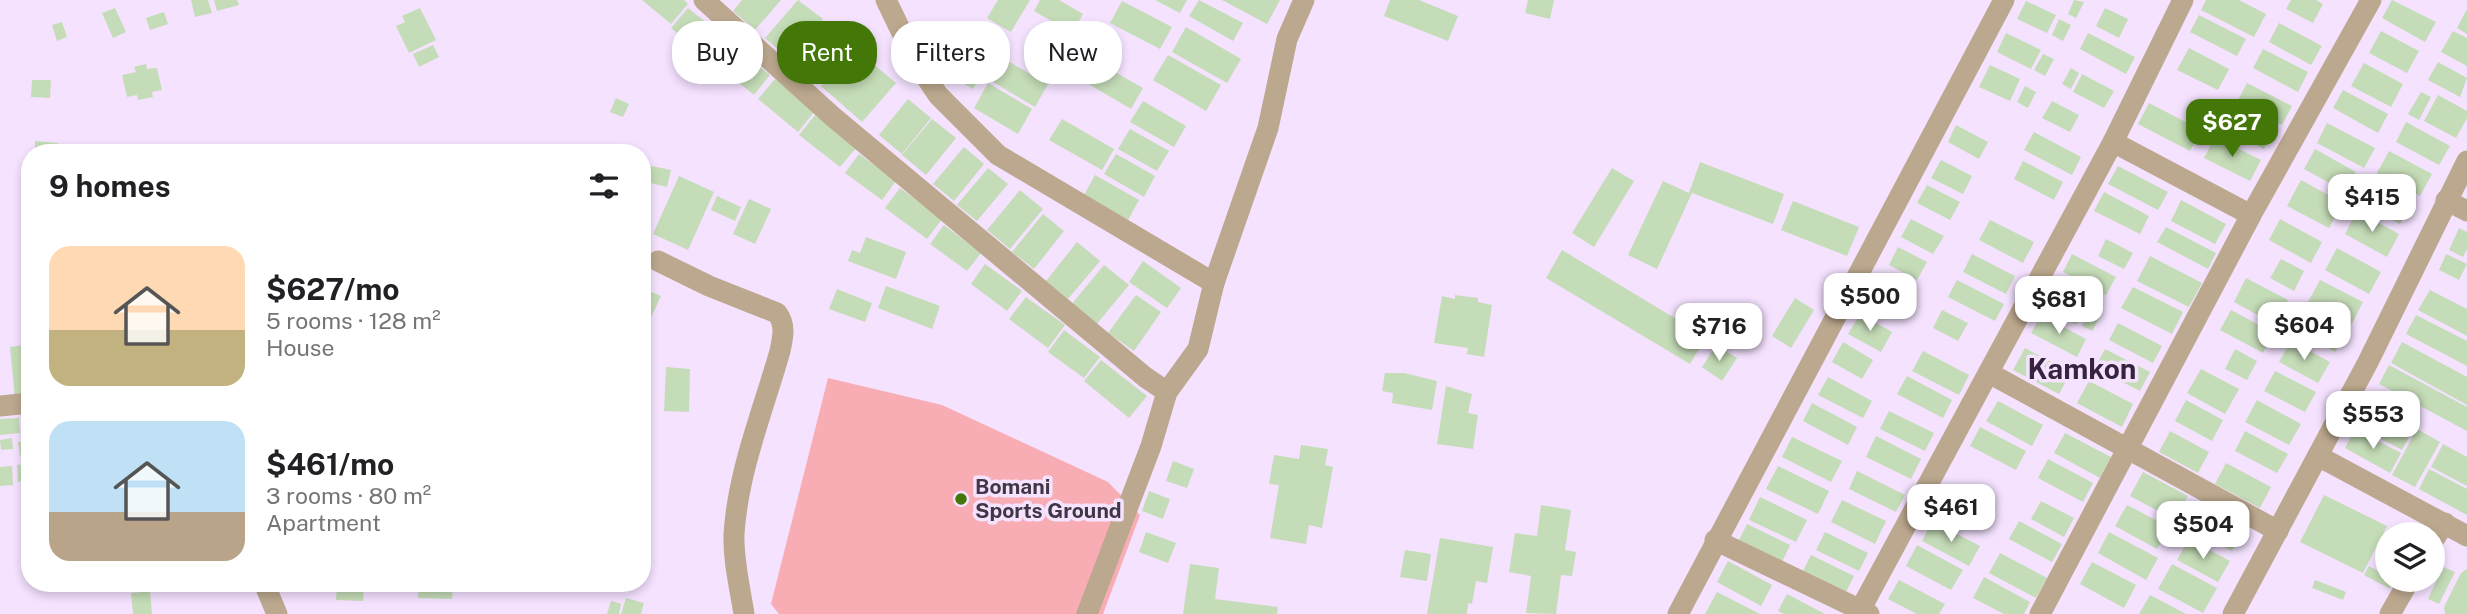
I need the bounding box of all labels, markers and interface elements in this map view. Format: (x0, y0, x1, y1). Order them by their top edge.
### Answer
chip: Buy (672, 21, 763, 84)
chip: Rent (777, 21, 877, 84)
chip: Filters (891, 21, 1010, 84)
chip: New (1024, 21, 1122, 84)
pin: $627 (2191, 100, 2273, 159)
text: $627 (2202, 108, 2262, 135)
icon: filters (585, 167, 623, 205)
text: 9 homes (49, 168, 171, 204)
pin: $415 (2331, 174, 2413, 234)
text: $415 (2344, 183, 2400, 210)
text: $627/mo (266, 271, 400, 307)
icon: home (105, 274, 189, 358)
pin: $500 (1829, 274, 1911, 333)
pin: $681 (2018, 276, 2100, 336)
text: $500 (1840, 282, 1900, 309)
text: $681 (2031, 285, 2087, 312)
pin: $604 (2263, 302, 2345, 362)
pin: $716 (1678, 304, 1760, 363)
text: 5 rooms · 128 m² (266, 307, 441, 334)
text: $604 (2274, 311, 2334, 338)
text: $716 (1691, 312, 1747, 339)
text: House (266, 334, 334, 361)
district label: Kamkon (2028, 352, 2136, 385)
pin: $553 (2332, 392, 2414, 451)
text: $553 (2342, 400, 2404, 427)
text: $461/mo (266, 446, 394, 482)
icon: home (105, 449, 189, 533)
place label: Bomani Sports Ground (975, 474, 1122, 523)
text: 3 rooms · 80 m² (266, 482, 431, 509)
pin: $461 (1910, 484, 1992, 544)
marker: Bomani Sports Ground (953, 491, 969, 507)
text: $461 (1923, 493, 1979, 520)
pin: $504 (2162, 502, 2244, 561)
text: Apartment (266, 509, 381, 536)
text: $504 (2172, 510, 2234, 537)
map controls (2375, 522, 2445, 592)
button: layers (2375, 522, 2445, 592)

